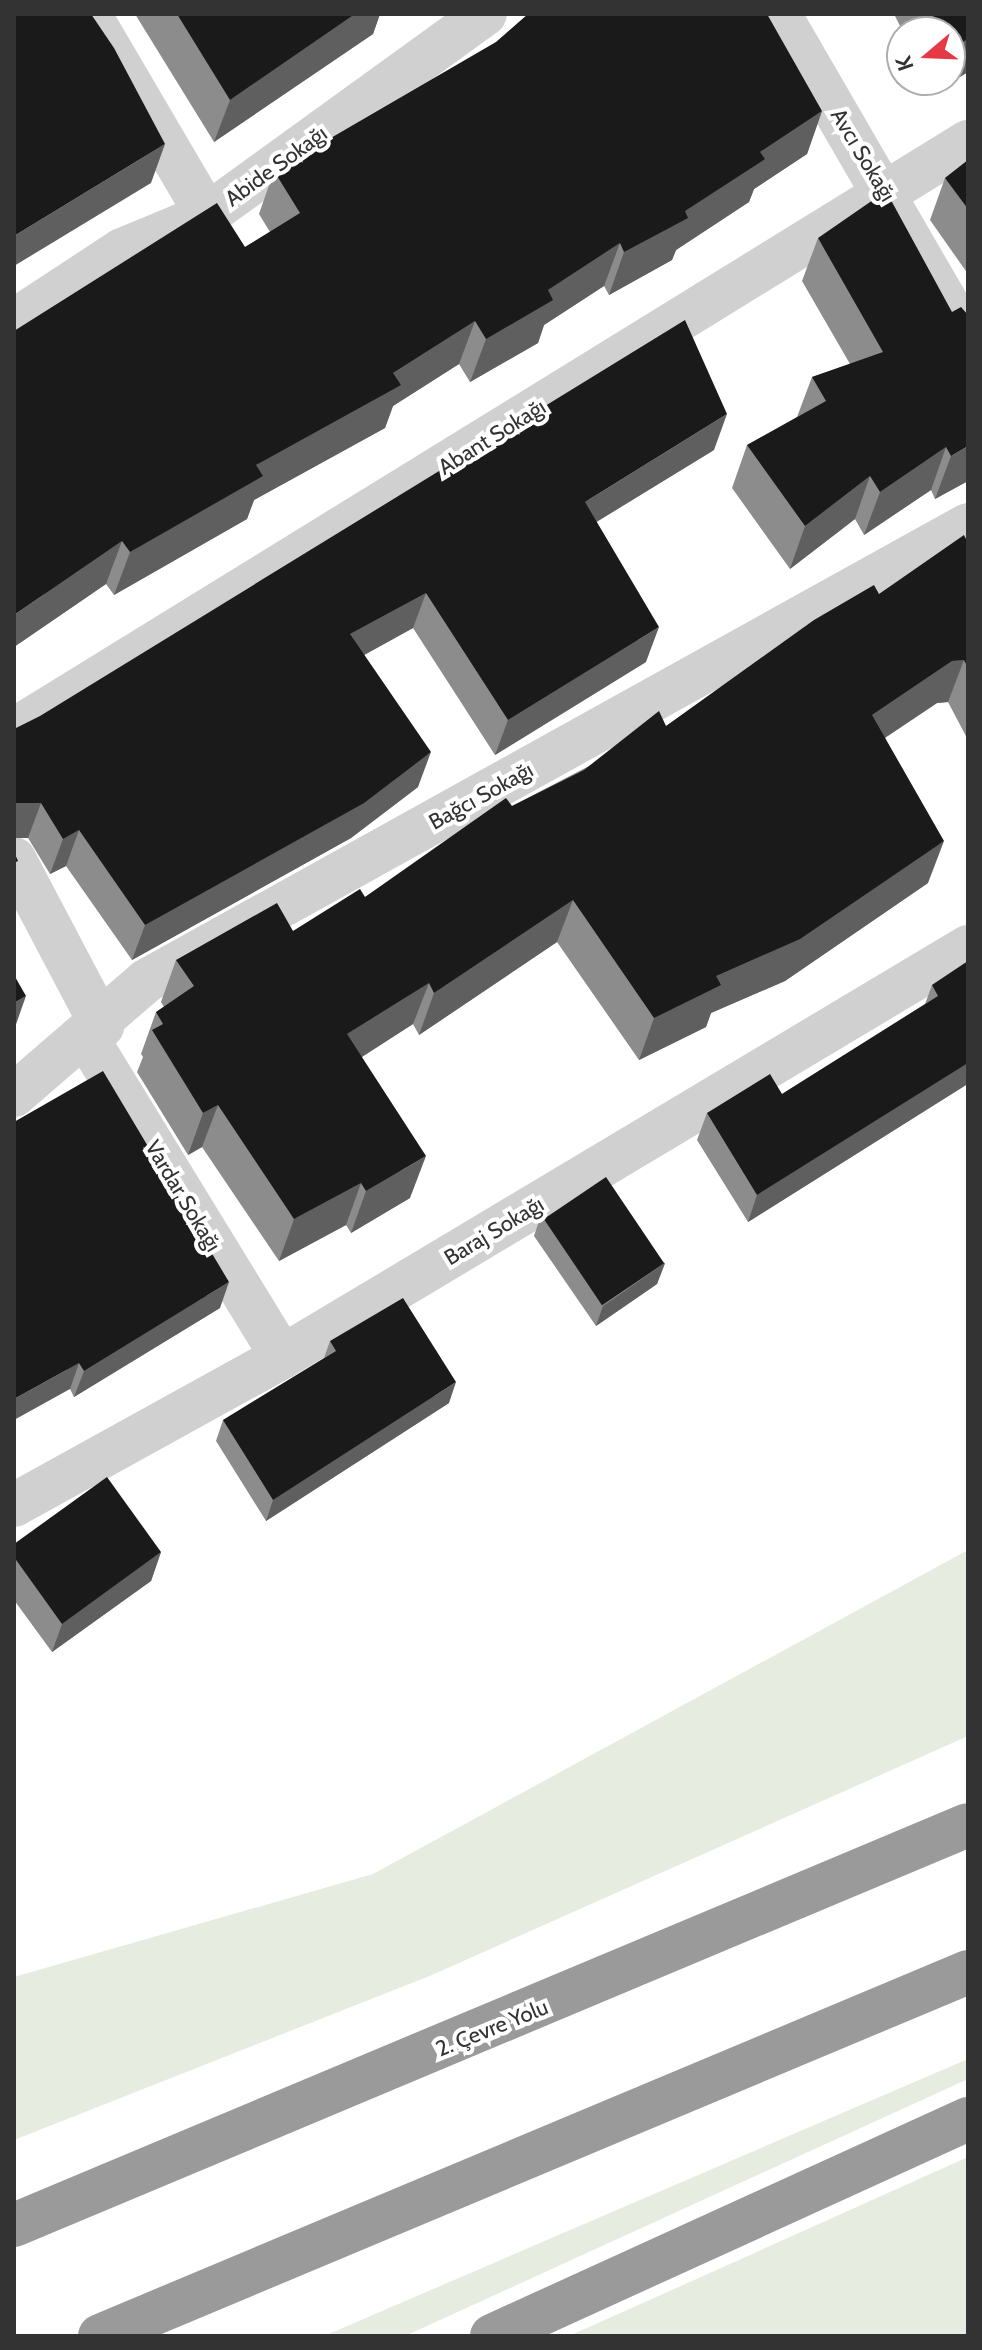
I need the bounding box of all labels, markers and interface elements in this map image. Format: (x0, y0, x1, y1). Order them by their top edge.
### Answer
north arrow (886, 16, 966, 96)
text: K (890, 52, 920, 74)
street label: Avcı Sokağı (825, 104, 901, 206)
street label: Abide Sokağı (220, 120, 332, 212)
street label: Abant Sokağı (433, 394, 551, 480)
street label: Bağcı Sokağı (424, 757, 538, 835)
street label: Vardar Sokağı (139, 1135, 227, 1257)
street label: Baraj Sokağı (439, 1191, 549, 1271)
street label: 2. Çevre Yolu (432, 1994, 552, 2062)

